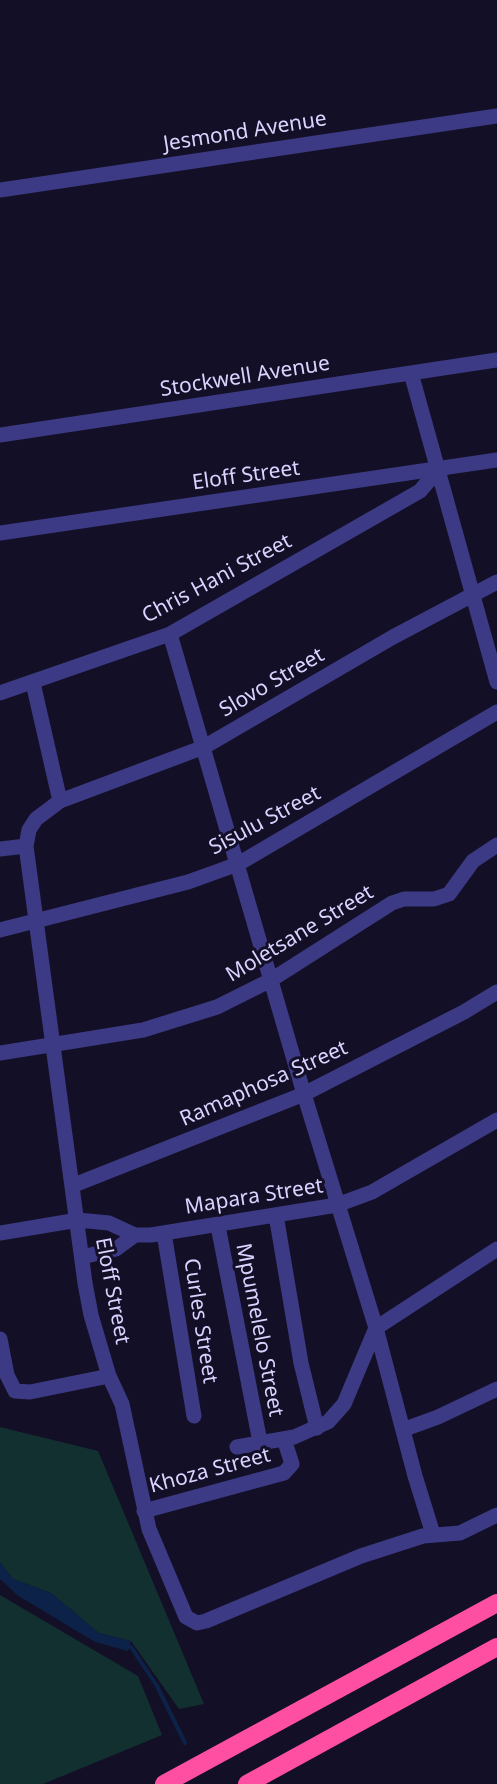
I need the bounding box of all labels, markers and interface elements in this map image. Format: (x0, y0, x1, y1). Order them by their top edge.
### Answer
street label: Jesmond Avenue (162, 107, 328, 157)
street label: Stockwell Avenue (158, 351, 332, 403)
street label: Eloff Street (191, 456, 301, 496)
street label: Chris Hani Street (138, 529, 296, 629)
street label: Slovo Street (215, 643, 329, 723)
street label: Sisulu Street (205, 781, 325, 861)
street label: Moletsane Street (222, 880, 378, 988)
street label: Ramaphosa Street (176, 1036, 352, 1132)
street label: Mapara Street (183, 1174, 325, 1220)
street label: Eloff Street (89, 1235, 135, 1347)
street label: Mpumelelo Street (230, 1241, 288, 1419)
street label: Curles Street (178, 1257, 222, 1385)
street label: Khoza Street (147, 1443, 273, 1499)

